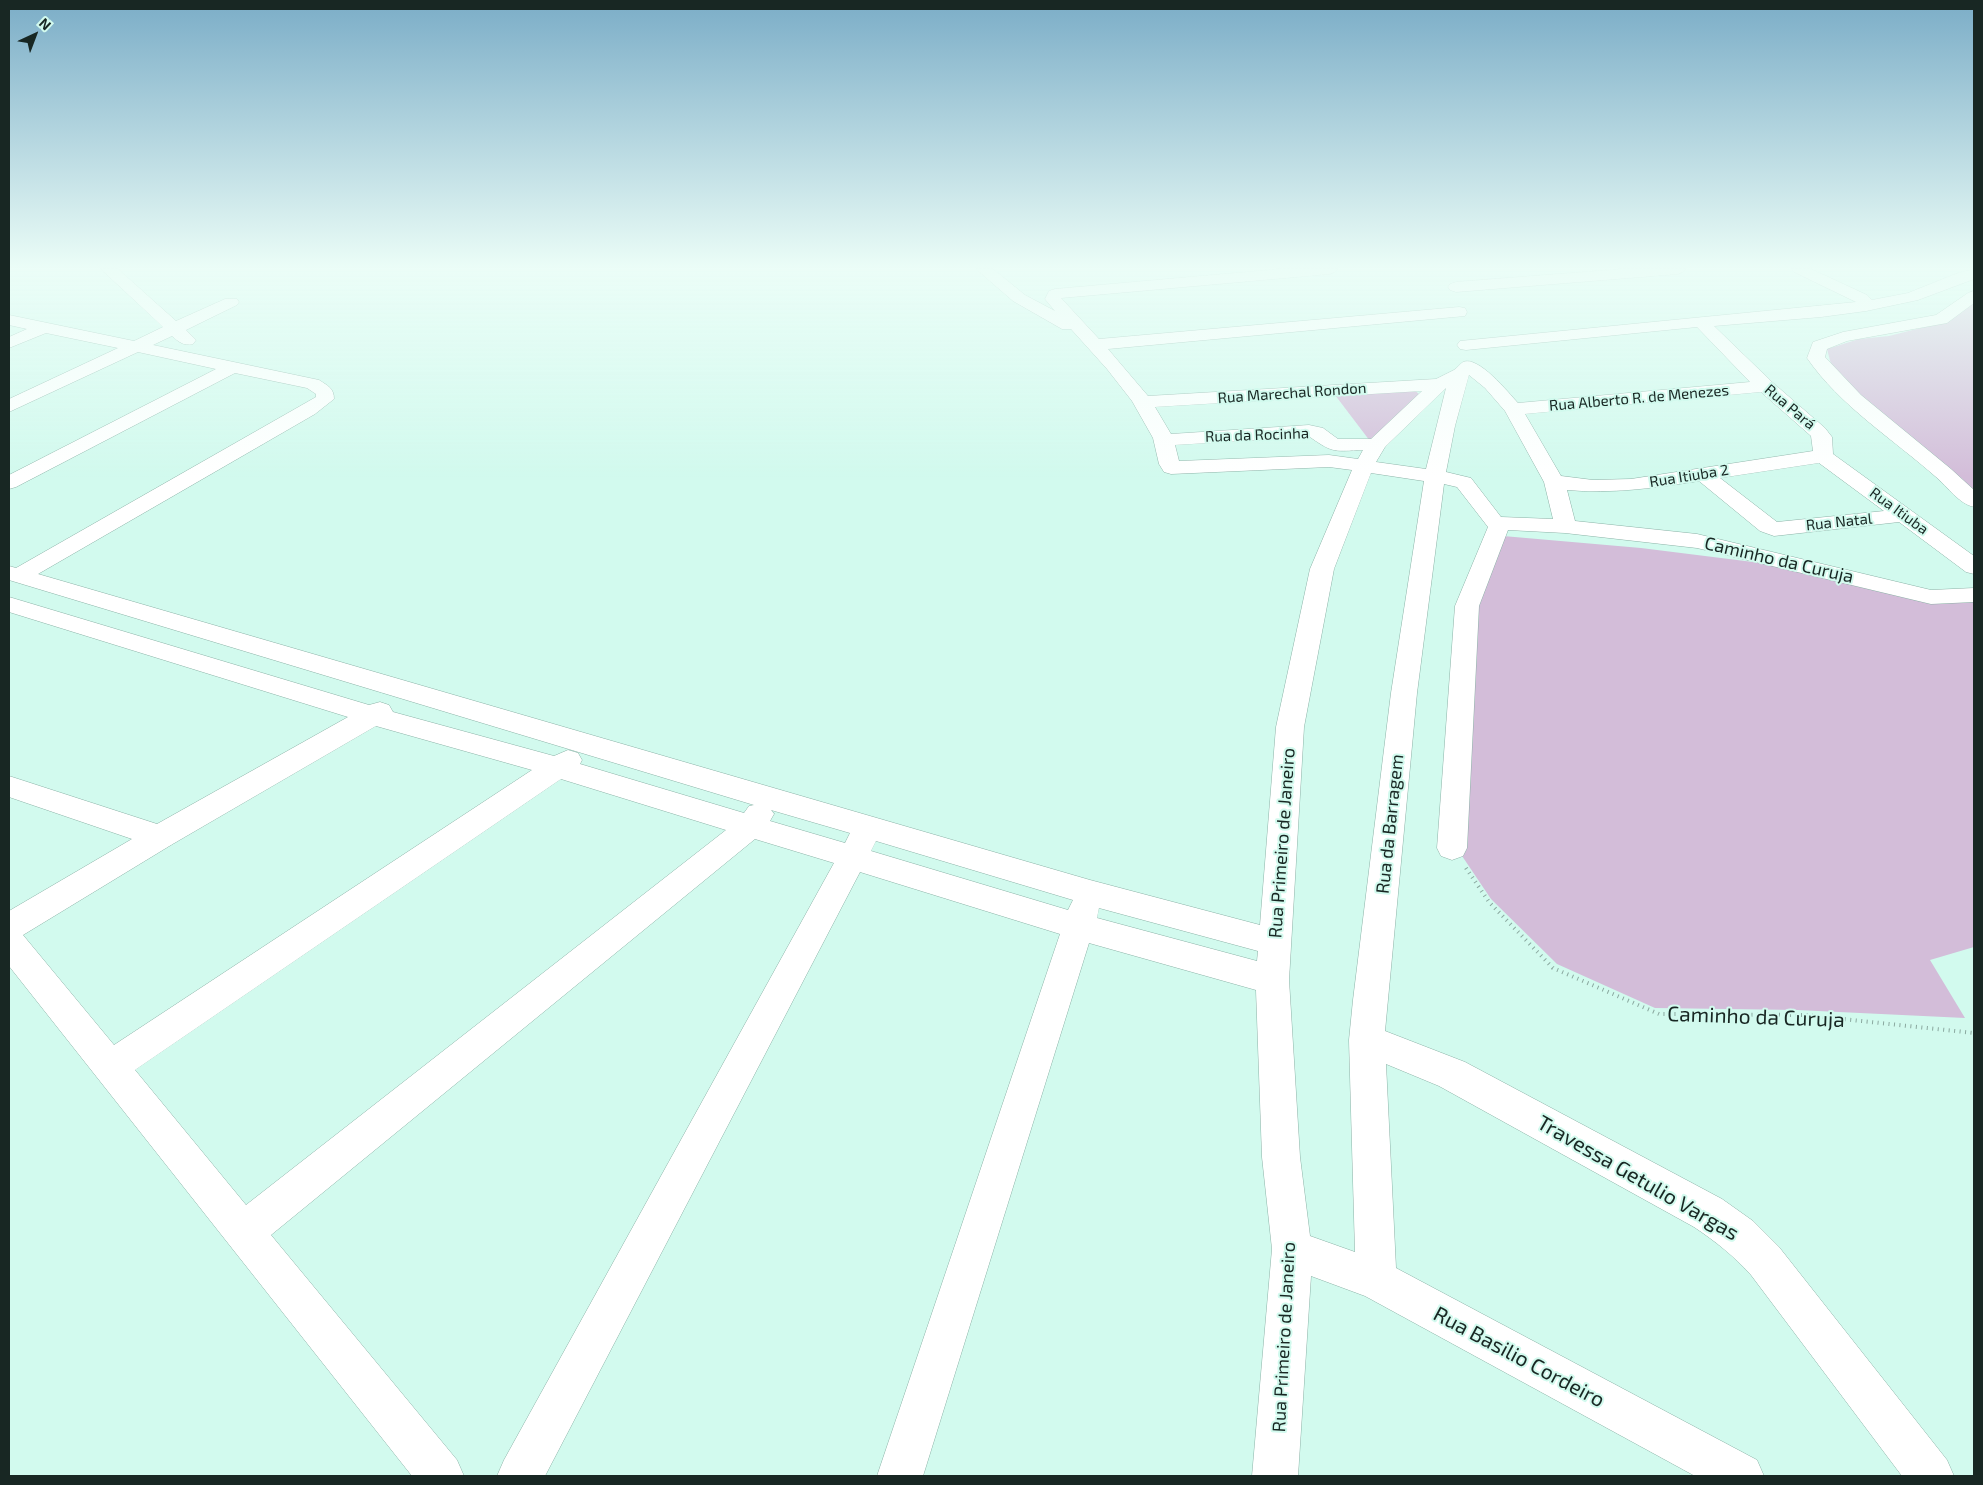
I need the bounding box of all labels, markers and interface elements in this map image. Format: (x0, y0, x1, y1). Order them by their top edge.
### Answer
north arrow (10, 10, 60, 60)
text: N (36, 14, 55, 33)
street label: Rua Marechal Rondon (1217, 379, 1367, 407)
street label: Rua Alberto R. de Menezes (1548, 381, 1730, 415)
street label: Rua Pará (1761, 381, 1819, 433)
street label: Rua da Rocinha (1205, 424, 1309, 446)
street label: Rua Itiuba 2 (1648, 461, 1730, 491)
street label: Rua Itiuba (1866, 484, 1932, 538)
street label: Rua Natal (1805, 510, 1873, 534)
street label: Caminho da Curuja (1702, 532, 1856, 588)
street label: Rua Primeiro de Janeiro (1265, 747, 1299, 939)
street label: Rua da Barragem (1372, 753, 1408, 895)
street label: Caminho da Curuja (1667, 1001, 1845, 1033)
street label: Travessa Getulio Vargas (1533, 1110, 1743, 1246)
street label: Rua Primeiro de Janeiro (1268, 1241, 1300, 1433)
street label: Rua Basilio Cordeiro (1429, 1301, 1609, 1413)

